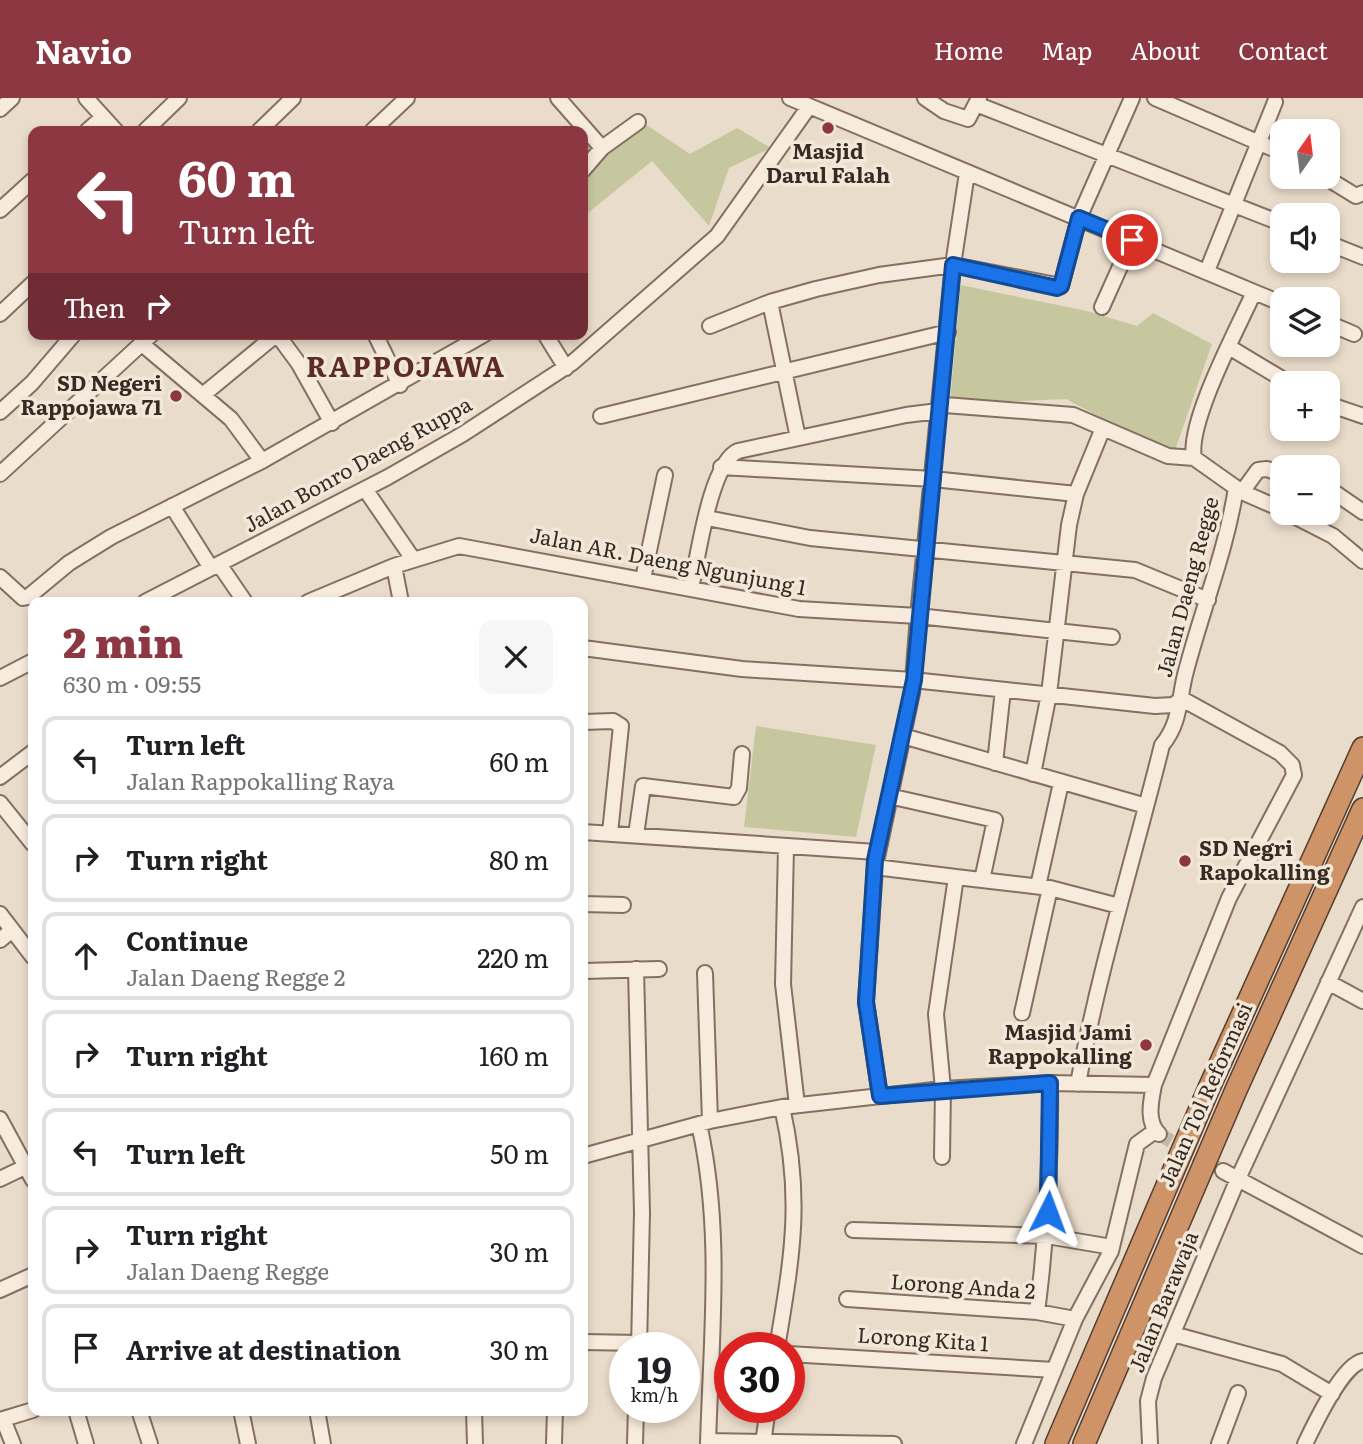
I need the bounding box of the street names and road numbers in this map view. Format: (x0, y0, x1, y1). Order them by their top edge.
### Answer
street label: Jalan Bonro Daeng Ruppa (237, 387, 477, 539)
street label: Jalan Daeng Regge (1147, 493, 1225, 680)
street label: Jalan AR. Daeng Ngunjung 1 (527, 518, 810, 602)
street label: Jalan Tol Reformasi (1149, 997, 1258, 1191)
street label: Jalan Barawaja (1119, 1225, 1204, 1377)
street label: Lorong Anda 2 (890, 1264, 1037, 1305)
street label: Lorong Kita 1 (856, 1317, 990, 1358)

